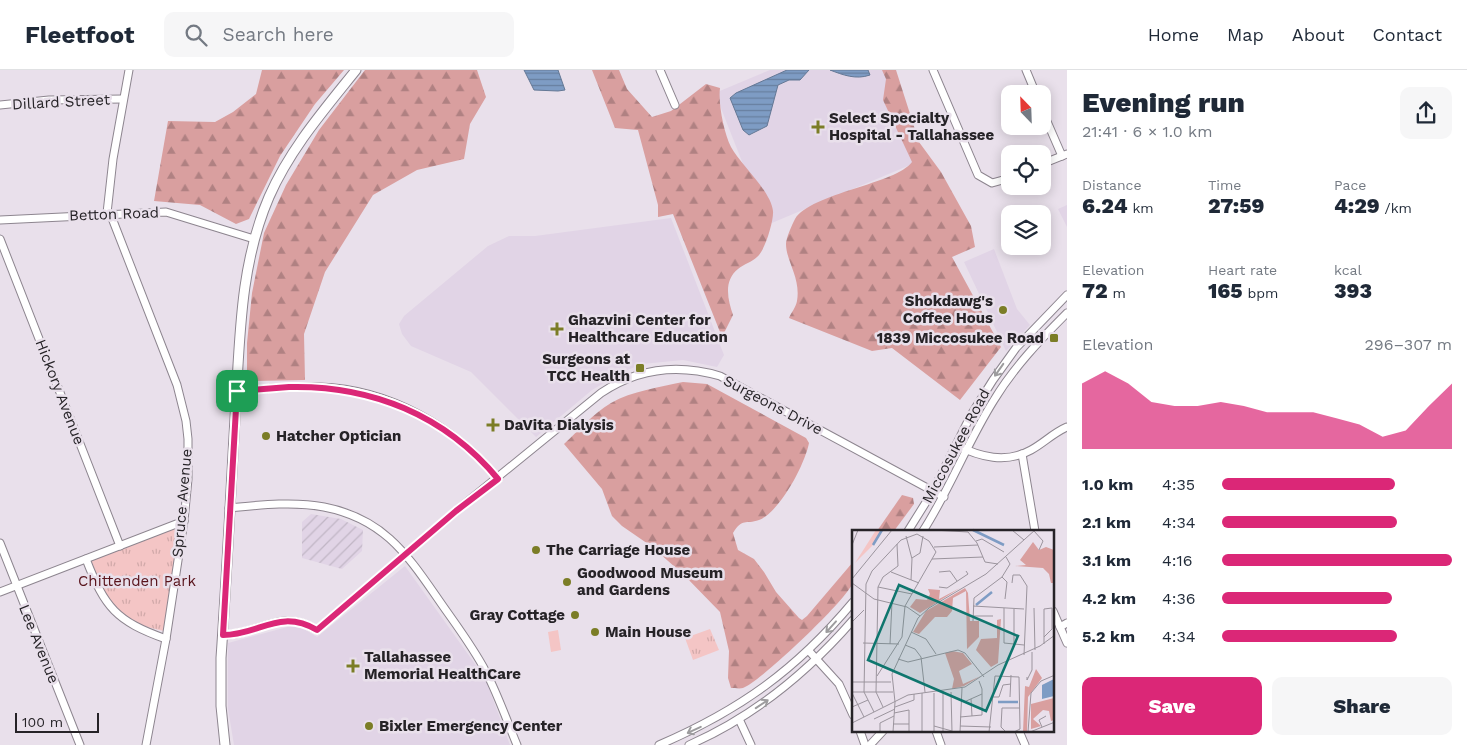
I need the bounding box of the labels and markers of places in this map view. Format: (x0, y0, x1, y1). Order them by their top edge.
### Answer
place label: Select Specialty Hospital - Tallahassee (829, 109, 995, 144)
marker: Select Specialty Hospital - Tallahassee (811, 120, 825, 134)
place label: Shokdawg's Coffee Hous (903, 292, 993, 327)
marker: Shokdawg's Coffee Hous (997, 304, 1009, 316)
place label: Ghazvini Center for Healthcare Education (568, 311, 728, 346)
marker: Ghazvini Center for Healthcare Education (550, 322, 564, 336)
place label: 1839 Miccosukee Road (877, 329, 1044, 347)
marker: 1839 Miccosukee Road (1048, 332, 1060, 344)
place label: Surgeons at TCC Health (542, 350, 630, 385)
marker: Surgeons at TCC Health (634, 362, 646, 374)
pin (216, 370, 258, 412)
place label: DaVita Dialysis (504, 416, 614, 434)
marker: DaVita Dialysis (486, 418, 500, 432)
place label: Hatcher Optician (276, 427, 401, 445)
marker: Hatcher Optician (260, 430, 272, 442)
place label: The Carriage House (546, 541, 691, 559)
marker: The Carriage House (530, 544, 542, 556)
place label: Goodwood Museum and Gardens (577, 564, 723, 599)
marker: Goodwood Museum and Gardens (561, 576, 573, 588)
place label: Gray Cottage (470, 606, 565, 624)
marker: Gray Cottage (569, 609, 581, 621)
place label: Main House (605, 623, 692, 641)
marker: Main House (589, 626, 601, 638)
place label: Tallahassee Memorial HealthCare (364, 648, 521, 683)
marker: Tallahassee Memorial HealthCare (346, 659, 360, 673)
place label: Bixler Emergency Center (379, 717, 563, 735)
marker: Bixler Emergency Center (363, 720, 375, 732)

